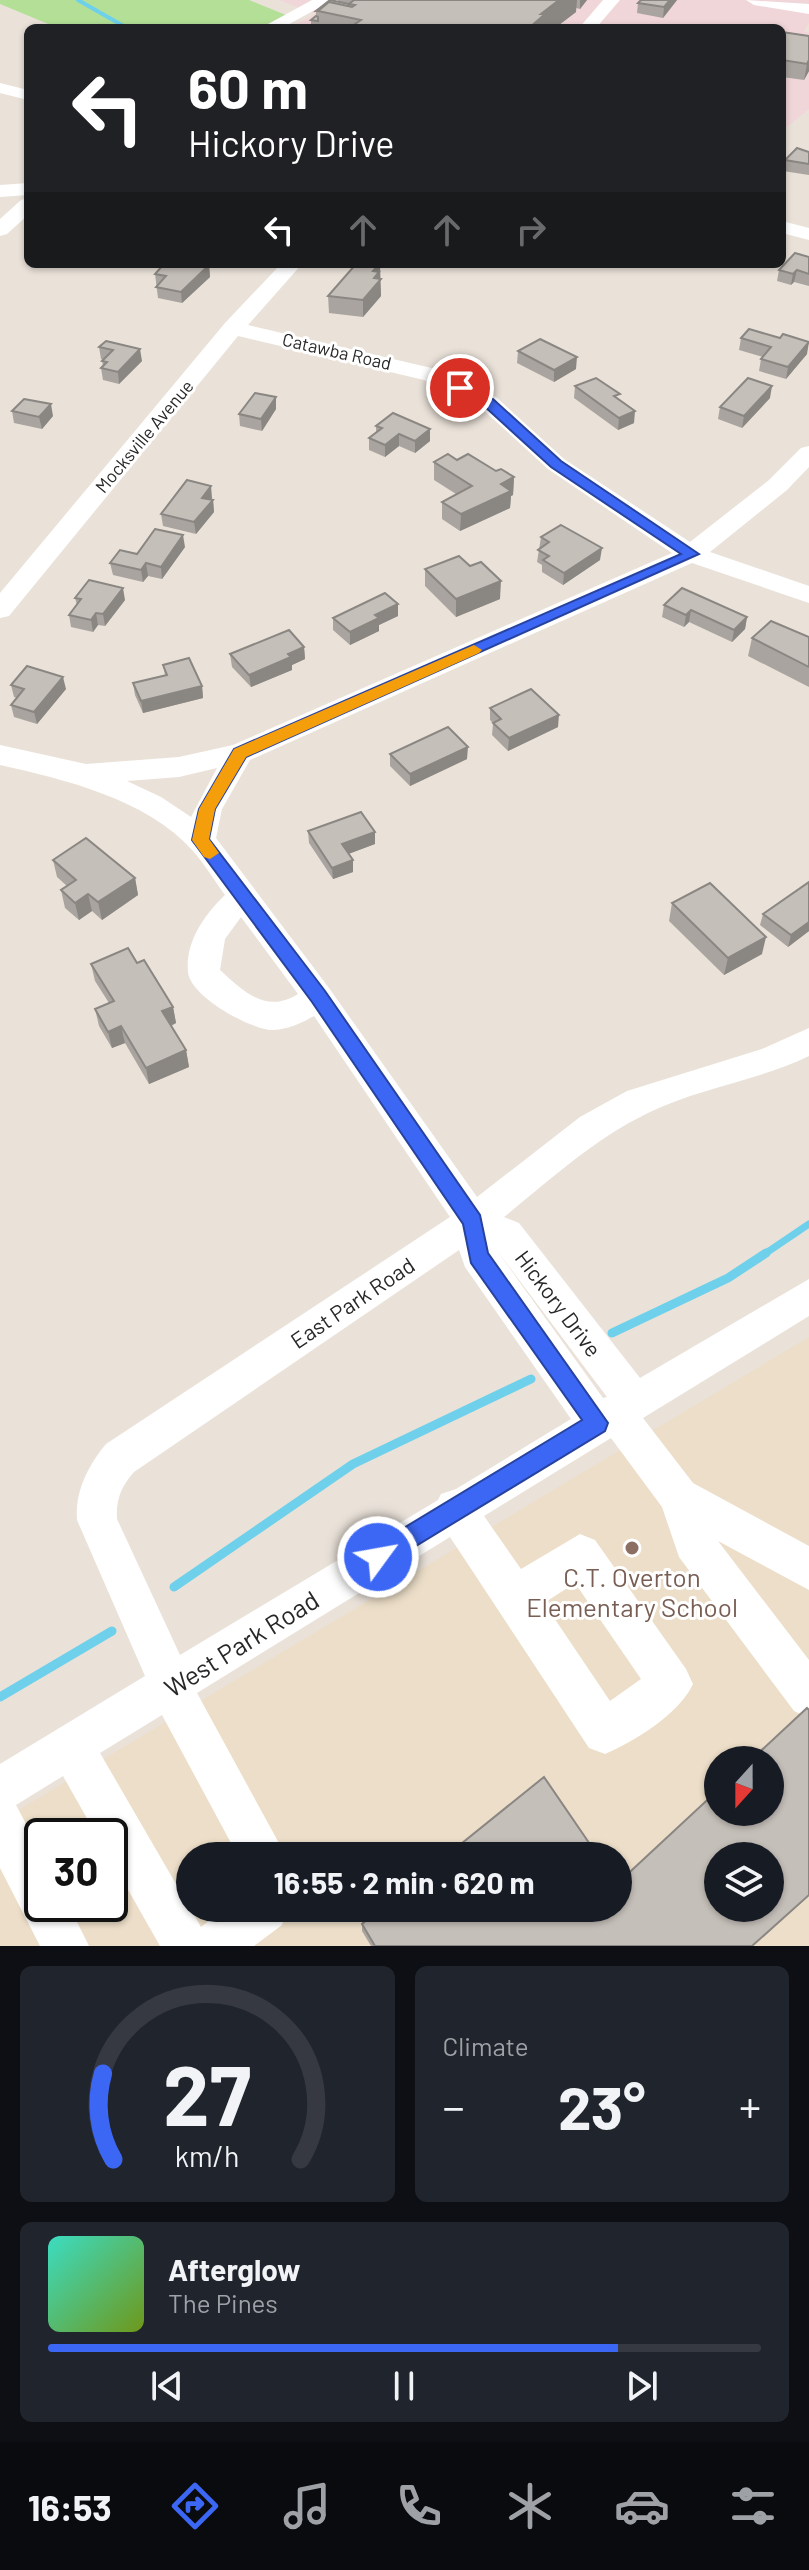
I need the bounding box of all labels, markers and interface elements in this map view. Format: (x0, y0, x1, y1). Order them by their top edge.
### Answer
text: 60 m (188, 53, 308, 120)
icon: left (56, 56, 160, 160)
text: Hickory Drive (188, 121, 395, 164)
icon: left (257, 208, 301, 252)
icon: ahead (341, 208, 385, 252)
icon: ahead (425, 208, 469, 252)
icon: right (509, 208, 553, 252)
street label: Catawba Road (280, 328, 394, 374)
pin (426, 354, 494, 422)
icon: arrive (438, 366, 482, 410)
street label: Mocksville Avenue (90, 375, 198, 497)
street label: Hickory Drive (511, 1245, 607, 1361)
street label: East Park Road (285, 1251, 419, 1353)
position arrow (336, 1515, 420, 1599)
marker: C.T. Overton Elementary School (623, 1539, 641, 1557)
place label: C.T. Overton Elementary School (526, 1561, 738, 1622)
street label: West Park Road (158, 1583, 324, 1703)
north arrow (704, 1746, 784, 1826)
map controls (704, 1746, 784, 1922)
speed limit sign: 30 (24, 1818, 128, 1922)
button: layers (704, 1842, 784, 1922)
text: 16:55 · 2 min · 620 m (273, 1864, 535, 1900)
text: Climate (443, 2030, 529, 2061)
text: 27 (163, 2043, 251, 2143)
text: 23° (558, 2070, 646, 2142)
text: − (443, 2079, 465, 2132)
text: + (739, 2079, 761, 2132)
text: km/h (175, 2138, 240, 2173)
text: Afterglow (168, 2251, 301, 2287)
text: The Pines (168, 2287, 278, 2318)
icon: previous (145, 2364, 189, 2408)
icon: pause (382, 2364, 426, 2408)
icon: next (620, 2364, 664, 2408)
icon: directions (167, 2478, 223, 2534)
icon: music (279, 2478, 335, 2534)
icon: phone (391, 2478, 447, 2534)
icon: climate (502, 2478, 558, 2534)
icon: car (614, 2478, 670, 2534)
icon: filters (725, 2478, 781, 2534)
text: 16:53 (28, 2485, 112, 2528)

